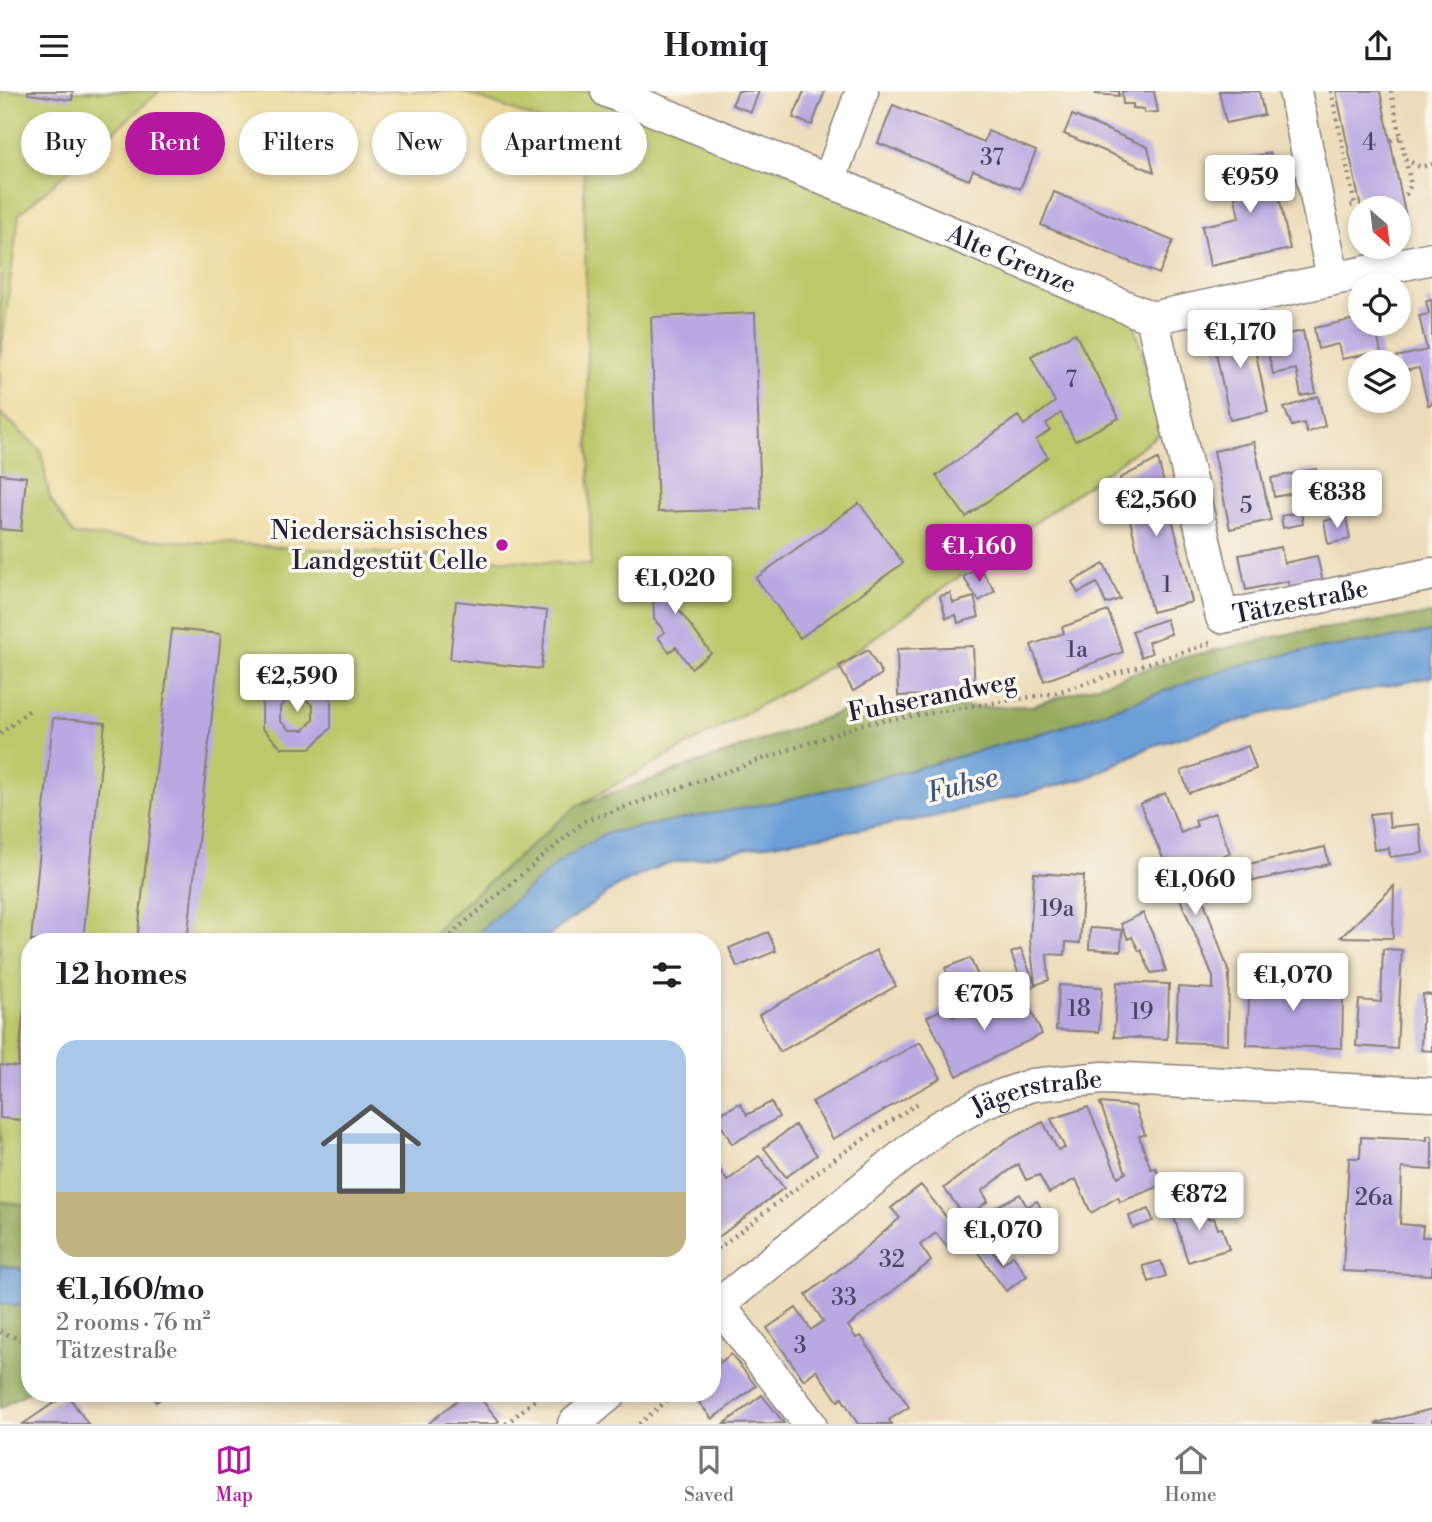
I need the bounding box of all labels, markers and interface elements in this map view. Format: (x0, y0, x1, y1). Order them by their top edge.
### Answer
text: Homiq (664, 26, 768, 66)
icon: menu (35, 27, 73, 65)
icon: share (1359, 27, 1397, 65)
chip: Buy (21, 112, 111, 175)
chip: Rent (125, 112, 225, 175)
chip: Filters (239, 112, 358, 175)
chip: New (372, 112, 467, 175)
chip: Apartment (481, 112, 647, 175)
house number: 4 (1362, 129, 1376, 157)
house number: 37 (980, 144, 1004, 172)
pin: €959 (1209, 155, 1291, 215)
text: €959 (1221, 164, 1279, 192)
north arrow (1348, 196, 1410, 259)
map controls (1348, 196, 1411, 413)
street label: Alte Grenze (941, 217, 1081, 301)
button: locate (1348, 273, 1411, 336)
pin: €1,170 (1183, 310, 1297, 370)
text: €1,170 (1204, 319, 1276, 347)
button: layers (1348, 350, 1411, 413)
house number: 7 (1065, 366, 1077, 394)
pin: €838 (1296, 471, 1378, 530)
pin: €2,560 (1099, 479, 1213, 538)
text: €838 (1308, 479, 1366, 507)
text: €2,560 (1115, 487, 1197, 515)
house number: 5 (1240, 492, 1252, 520)
place label: Niedersächsisches Landgestüt Celle (271, 515, 488, 577)
pin: €1,160 (922, 525, 1036, 584)
text: €1,160 (941, 533, 1017, 561)
marker: Niedersächsisches Landgestüt Celle (494, 537, 510, 553)
pin: €1,020 (618, 557, 732, 616)
text: €1,020 (635, 565, 715, 593)
house number: 1 (1162, 571, 1172, 599)
street label: Tätzestraße (1230, 572, 1371, 631)
house number: 1a (1066, 636, 1088, 664)
pin: €2,590 (240, 655, 354, 714)
text: €2,590 (256, 663, 338, 691)
street label: Fuhserandweg (845, 665, 1020, 729)
water label: Fuhse (923, 760, 1002, 811)
pin: €1,060 (1138, 857, 1252, 917)
text: €1,060 (1154, 866, 1236, 894)
house number: 19a (1040, 895, 1075, 923)
pin: €1,070 (1236, 953, 1350, 1013)
text: 12 homes (56, 956, 187, 994)
icon: filters (648, 956, 686, 994)
text: €1,070 (1253, 962, 1333, 990)
pin: €705 (943, 972, 1025, 1032)
text: €705 (955, 981, 1013, 1009)
house number: 18 (1067, 995, 1091, 1023)
house number: 19 (1130, 998, 1154, 1026)
street label: Jägerstraße (964, 1063, 1104, 1124)
icon: home (308, 1086, 434, 1212)
pin: €872 (1158, 1173, 1240, 1232)
text: €872 (1171, 1181, 1227, 1209)
house number: 26a (1355, 1184, 1394, 1212)
pin: €1,070 (946, 1209, 1060, 1268)
text: €1,070 (963, 1217, 1043, 1245)
house number: 32 (879, 1246, 905, 1274)
text: €1,160/mo (56, 1271, 205, 1309)
house number: 33 (831, 1284, 857, 1312)
text: 2 rooms · 76 m² (56, 1309, 211, 1337)
house number: 3 (794, 1332, 806, 1360)
text: Tätzestraße (56, 1337, 178, 1365)
tab: Map (215, 1441, 253, 1507)
tab: Saved (684, 1441, 734, 1507)
tab: Home (1165, 1441, 1217, 1507)

